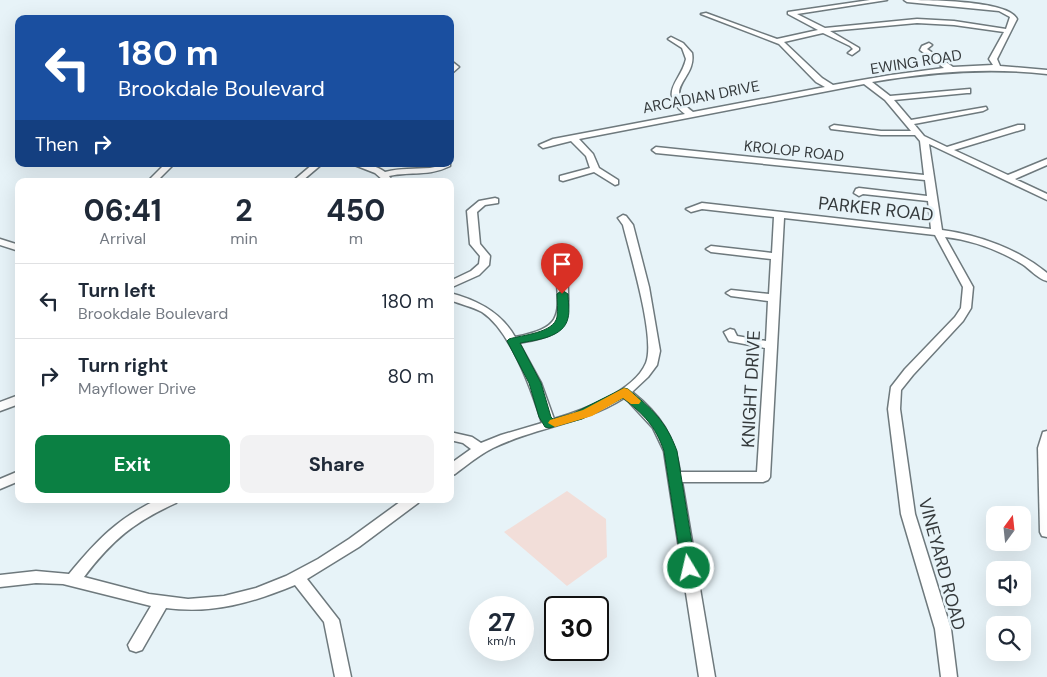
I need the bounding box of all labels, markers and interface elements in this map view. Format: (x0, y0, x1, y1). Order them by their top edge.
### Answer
text: 180 m (118, 30, 219, 76)
icon: left (35, 35, 100, 100)
street label: EWING ROAD (869, 45, 963, 79)
text: Brookdale Boulevard (118, 74, 325, 103)
street label: ARCADIAN DRIVE (641, 76, 761, 118)
icon: right (88, 130, 116, 158)
text: Then (35, 132, 78, 157)
street label: KROLOP ROAD (743, 136, 845, 166)
text: 06:41 (84, 191, 162, 230)
text: 2 (235, 191, 253, 230)
text: 450 (326, 191, 385, 230)
street label: PARKER ROAD (817, 191, 935, 227)
text: Arrival (99, 228, 146, 249)
text: min (230, 228, 258, 249)
text: m (349, 228, 363, 249)
pin (541, 243, 583, 294)
icon: arrive (548, 250, 576, 278)
text: Turn left (78, 278, 156, 303)
icon: left (35, 287, 63, 315)
text: 180 m (382, 289, 434, 314)
text: Brookdale Boulevard (78, 303, 228, 324)
street label: KNIGHT DRIVE (736, 330, 766, 448)
text: Turn right (78, 353, 168, 378)
icon: right (35, 362, 63, 390)
text: 80 m (387, 364, 434, 389)
text: Mayflower Drive (78, 378, 196, 399)
button: Exit (35, 435, 230, 493)
button: Share (240, 435, 434, 493)
street label: VINEYARD ROAD (913, 495, 971, 633)
north arrow (986, 506, 1031, 551)
map controls (986, 506, 1031, 661)
position arrow (662, 541, 714, 593)
button: sound (986, 561, 1031, 606)
speed limit sign: 30 (544, 596, 609, 661)
text: 27 (488, 606, 515, 639)
button: search (986, 616, 1031, 661)
text: km/h (487, 633, 516, 649)

